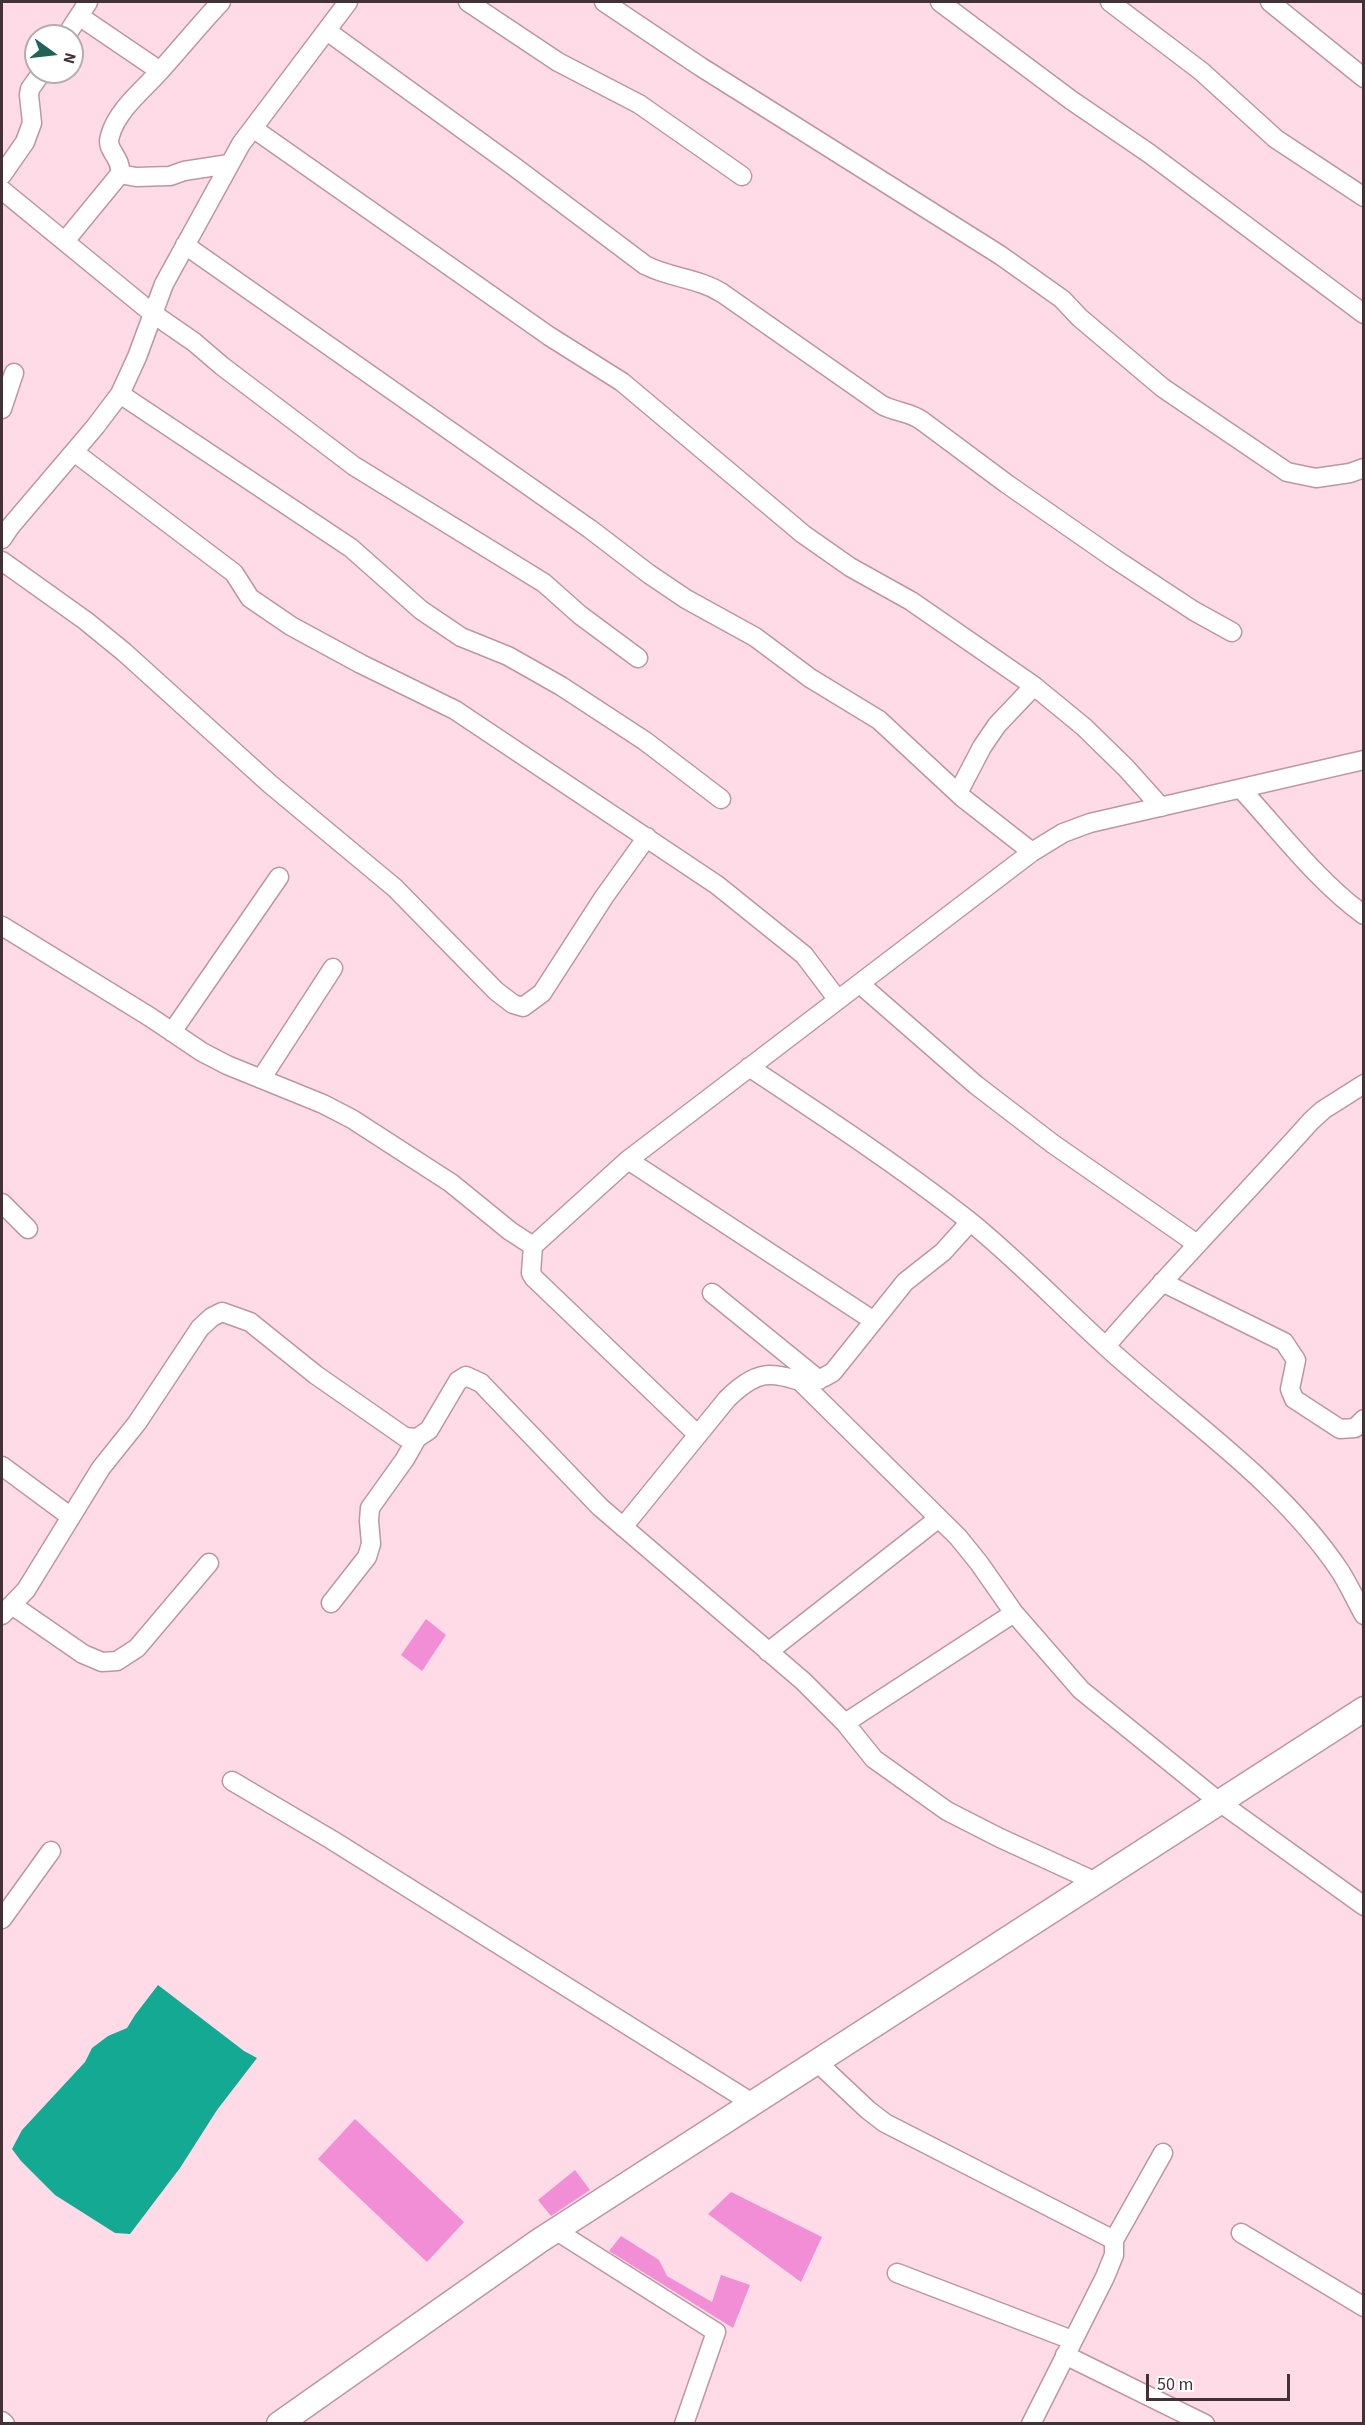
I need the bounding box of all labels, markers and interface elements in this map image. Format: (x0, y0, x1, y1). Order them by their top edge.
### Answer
north arrow (24, 24, 84, 84)
text: N (57, 50, 81, 66)
scale bar (1149, 2362, 1293, 2400)
text: 50 m (1157, 2372, 1193, 2397)

